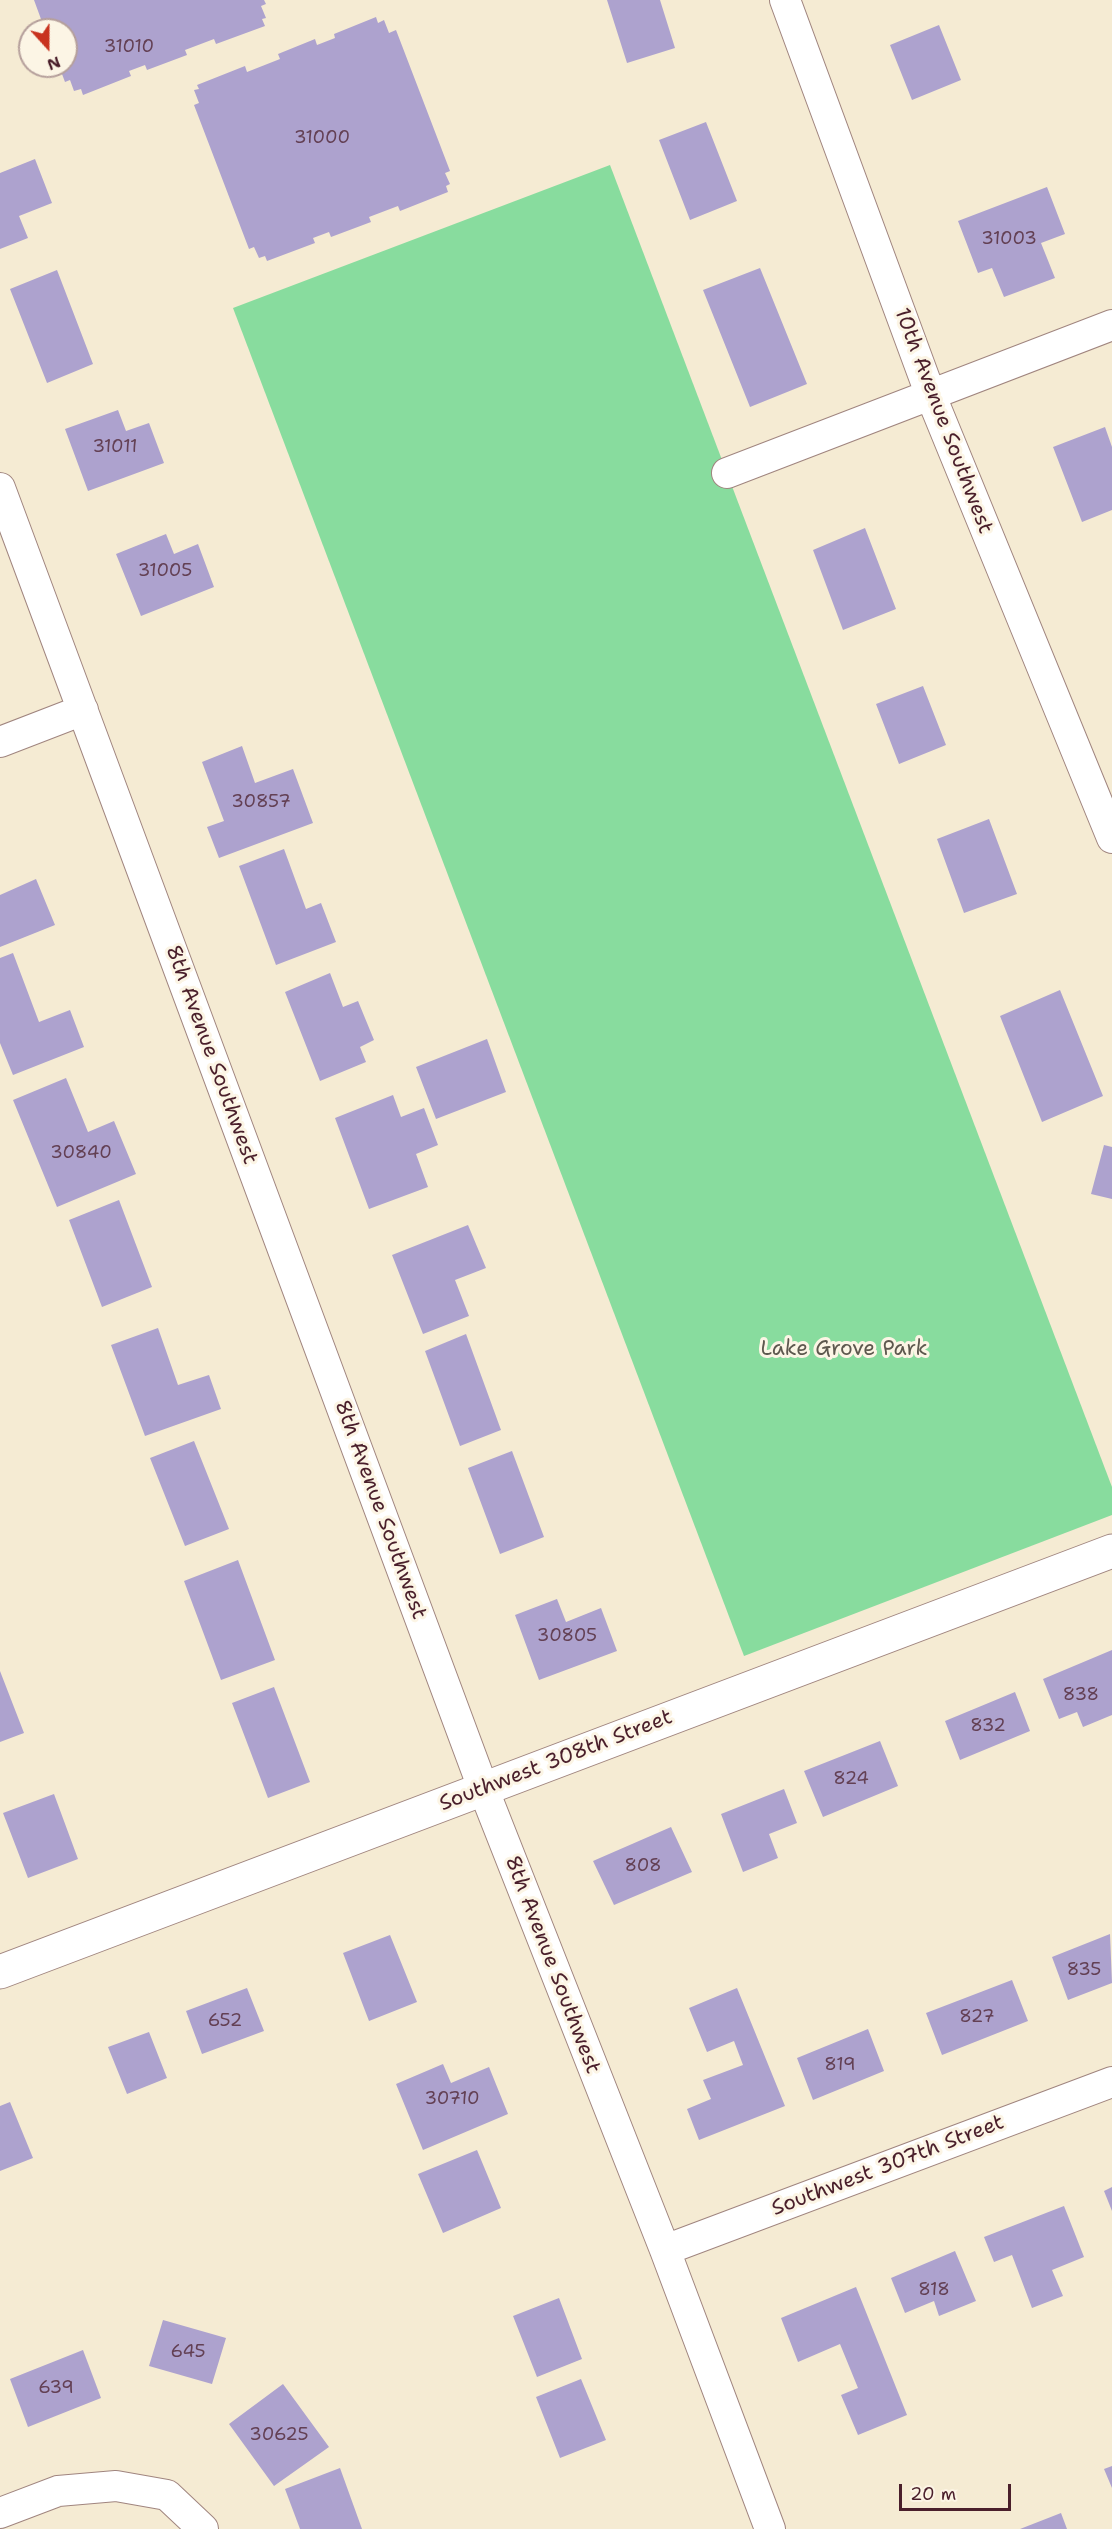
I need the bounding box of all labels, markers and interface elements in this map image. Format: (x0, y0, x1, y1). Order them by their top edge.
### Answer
north arrow (18, 18, 78, 78)
house number: 31010 (104, 36, 154, 58)
text: N (44, 51, 64, 75)
house number: 31000 (294, 127, 350, 149)
house number: 31003 (981, 228, 1037, 250)
street label: 10th Avenue Southwest (888, 305, 998, 537)
house number: 31011 (92, 436, 138, 458)
house number: 31005 (138, 560, 192, 582)
house number: 30857 (231, 791, 291, 813)
street label: 8th Avenue Southwest (160, 942, 262, 1168)
house number: 30840 (50, 1142, 112, 1164)
park label: Lake Grove Park (761, 1337, 927, 1363)
street label: 8th Avenue Southwest (329, 1397, 431, 1623)
house number: 30805 (537, 1625, 597, 1647)
house number: 838 (1063, 1684, 1099, 1706)
street label: Southwest 308th Street (436, 1705, 676, 1817)
house number: 832 (970, 1715, 1006, 1737)
house number: 824 (833, 1768, 869, 1790)
street label: 8th Avenue Southwest (499, 1853, 605, 2077)
house number: 808 (624, 1855, 662, 1877)
house number: 835 (1067, 1959, 1101, 1981)
house number: 827 (959, 2006, 995, 2028)
house number: 652 (208, 2010, 242, 2032)
house number: 819 (824, 2054, 856, 2076)
house number: 30710 (424, 2088, 480, 2110)
street label: Southwest 307th Street (768, 2110, 1008, 2222)
house number: 818 (918, 2279, 950, 2301)
house number: 645 (170, 2341, 206, 2363)
house number: 639 (38, 2377, 74, 2399)
house number: 30625 (249, 2424, 309, 2446)
scale bar (902, 2472, 1014, 2510)
text: 20 m (910, 2482, 956, 2506)

